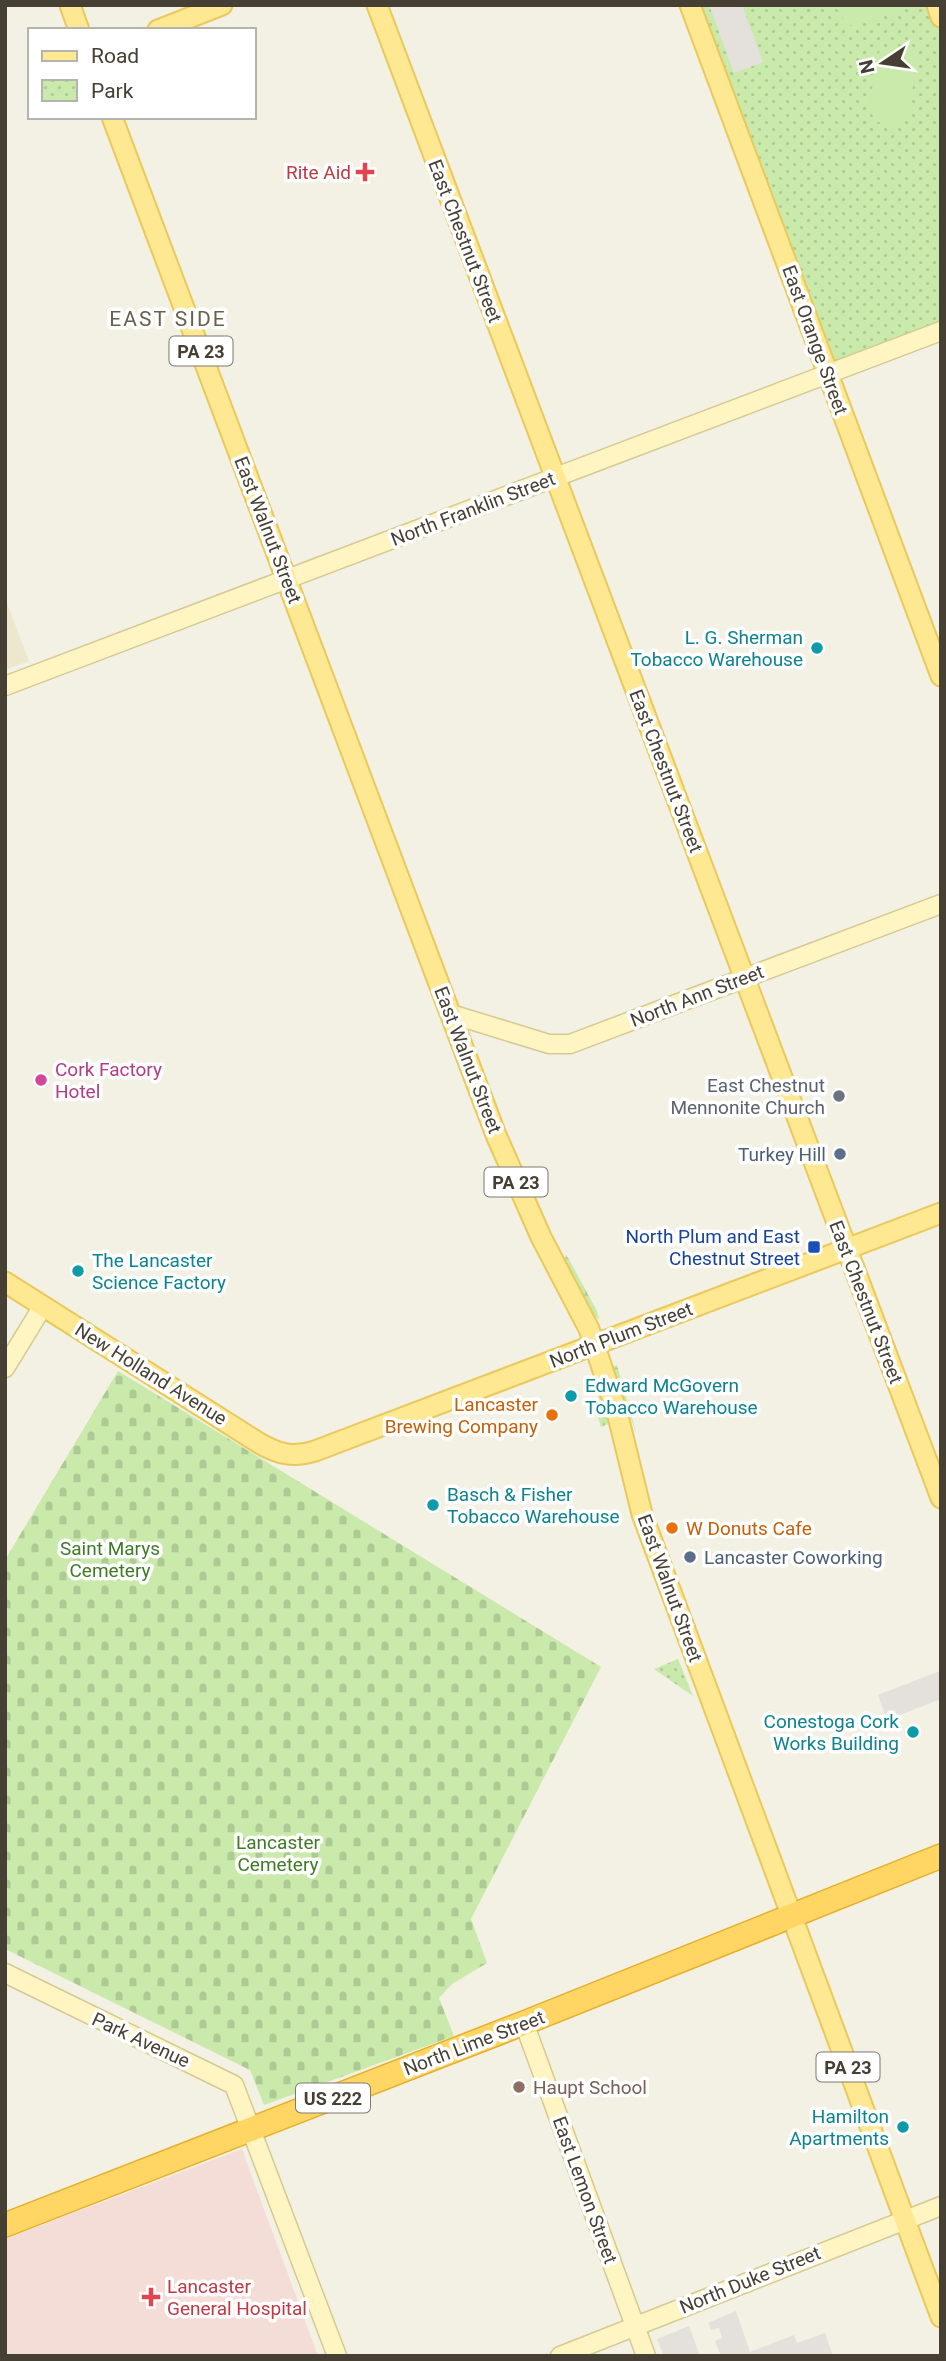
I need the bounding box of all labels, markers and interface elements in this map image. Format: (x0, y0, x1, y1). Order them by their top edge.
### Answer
legend (28, 28, 256, 119)
north arrow (848, 28, 918, 98)
text: Road (91, 44, 139, 68)
text: N (854, 58, 880, 76)
text: Park (91, 79, 134, 103)
street label: East Chestnut Street (423, 156, 507, 326)
place label: Rite Aid (286, 161, 351, 184)
marker: Rite Aid (357, 164, 373, 180)
street label: East Orange Street (777, 262, 853, 418)
district label: EAST SIDE (109, 307, 227, 331)
road number: PA 23 (170, 337, 232, 366)
street label: East Walnut Street (229, 453, 307, 607)
street label: North Franklin Street (388, 467, 558, 551)
place label: L. G. Sherman Tobacco Warehouse (630, 626, 803, 671)
marker: L. G. Sherman Tobacco Warehouse (809, 640, 825, 656)
street label: East Chestnut Street (624, 686, 708, 856)
street label: North Ann Street (627, 960, 767, 1032)
street label: East Walnut Street (429, 983, 507, 1137)
place label: Cork Factory Hotel (55, 1058, 162, 1103)
marker: Cork Factory Hotel (33, 1072, 49, 1088)
place label: East Chestnut Mennonite Church (670, 1074, 825, 1119)
marker: East Chestnut Mennonite Church (831, 1088, 847, 1104)
place label: Turkey Hill (738, 1143, 826, 1166)
marker: Turkey Hill (832, 1146, 848, 1162)
road number: PA 23 (484, 1168, 548, 1196)
street label: East Chestnut Street (824, 1217, 908, 1387)
place label: North Plum and East Chestnut Street (625, 1225, 800, 1270)
marker: North Plum and East Chestnut Street (806, 1239, 822, 1255)
place label: The Lancaster Science Factory (92, 1249, 226, 1294)
marker: The Lancaster Science Factory (70, 1263, 86, 1279)
street label: North Plum Street (546, 1297, 696, 1373)
street label: New Holland Avenue (71, 1318, 231, 1430)
place label: Edward McGovern Tobacco Warehouse (585, 1374, 758, 1419)
marker: Edward McGovern Tobacco Warehouse (563, 1388, 579, 1404)
place label: Lancaster Brewing Company (385, 1393, 539, 1438)
marker: Lancaster Brewing Company (544, 1407, 560, 1423)
place label: Basch & Fisher Tobacco Warehouse (447, 1483, 620, 1528)
marker: Basch & Fisher Tobacco Warehouse (425, 1497, 441, 1513)
street label: East Walnut Street (633, 1511, 707, 1665)
place label: W Donuts Cafe (686, 1517, 812, 1540)
marker: W Donuts Cafe (664, 1520, 680, 1536)
park label: Saint Marys Cemetery (60, 1537, 160, 1582)
place label: Lancaster Coworking (704, 1546, 883, 1569)
marker: Lancaster Coworking (682, 1549, 698, 1565)
place label: Conestoga Cork Works Building (764, 1710, 899, 1755)
marker: Conestoga Cork Works Building (905, 1724, 921, 1740)
park label: Lancaster Cemetery (236, 1831, 320, 1876)
street label: North Lime Street (400, 2006, 548, 2080)
street label: Park Avenue (88, 2007, 194, 2073)
road number: PA 23 (816, 2052, 880, 2082)
place label: Haupt School (533, 2076, 647, 2099)
marker: Haupt School (511, 2079, 527, 2095)
road number: US 222 (296, 2084, 370, 2112)
place label: Hamilton Apartments (789, 2105, 889, 2150)
street label: East Lemon Street (548, 2113, 622, 2267)
marker: Hamilton Apartments (895, 2119, 911, 2135)
street label: North Duke Street (676, 2241, 824, 2319)
place label: Lancaster General Hospital (167, 2275, 307, 2320)
marker: Lancaster General Hospital (141, 2287, 161, 2307)

